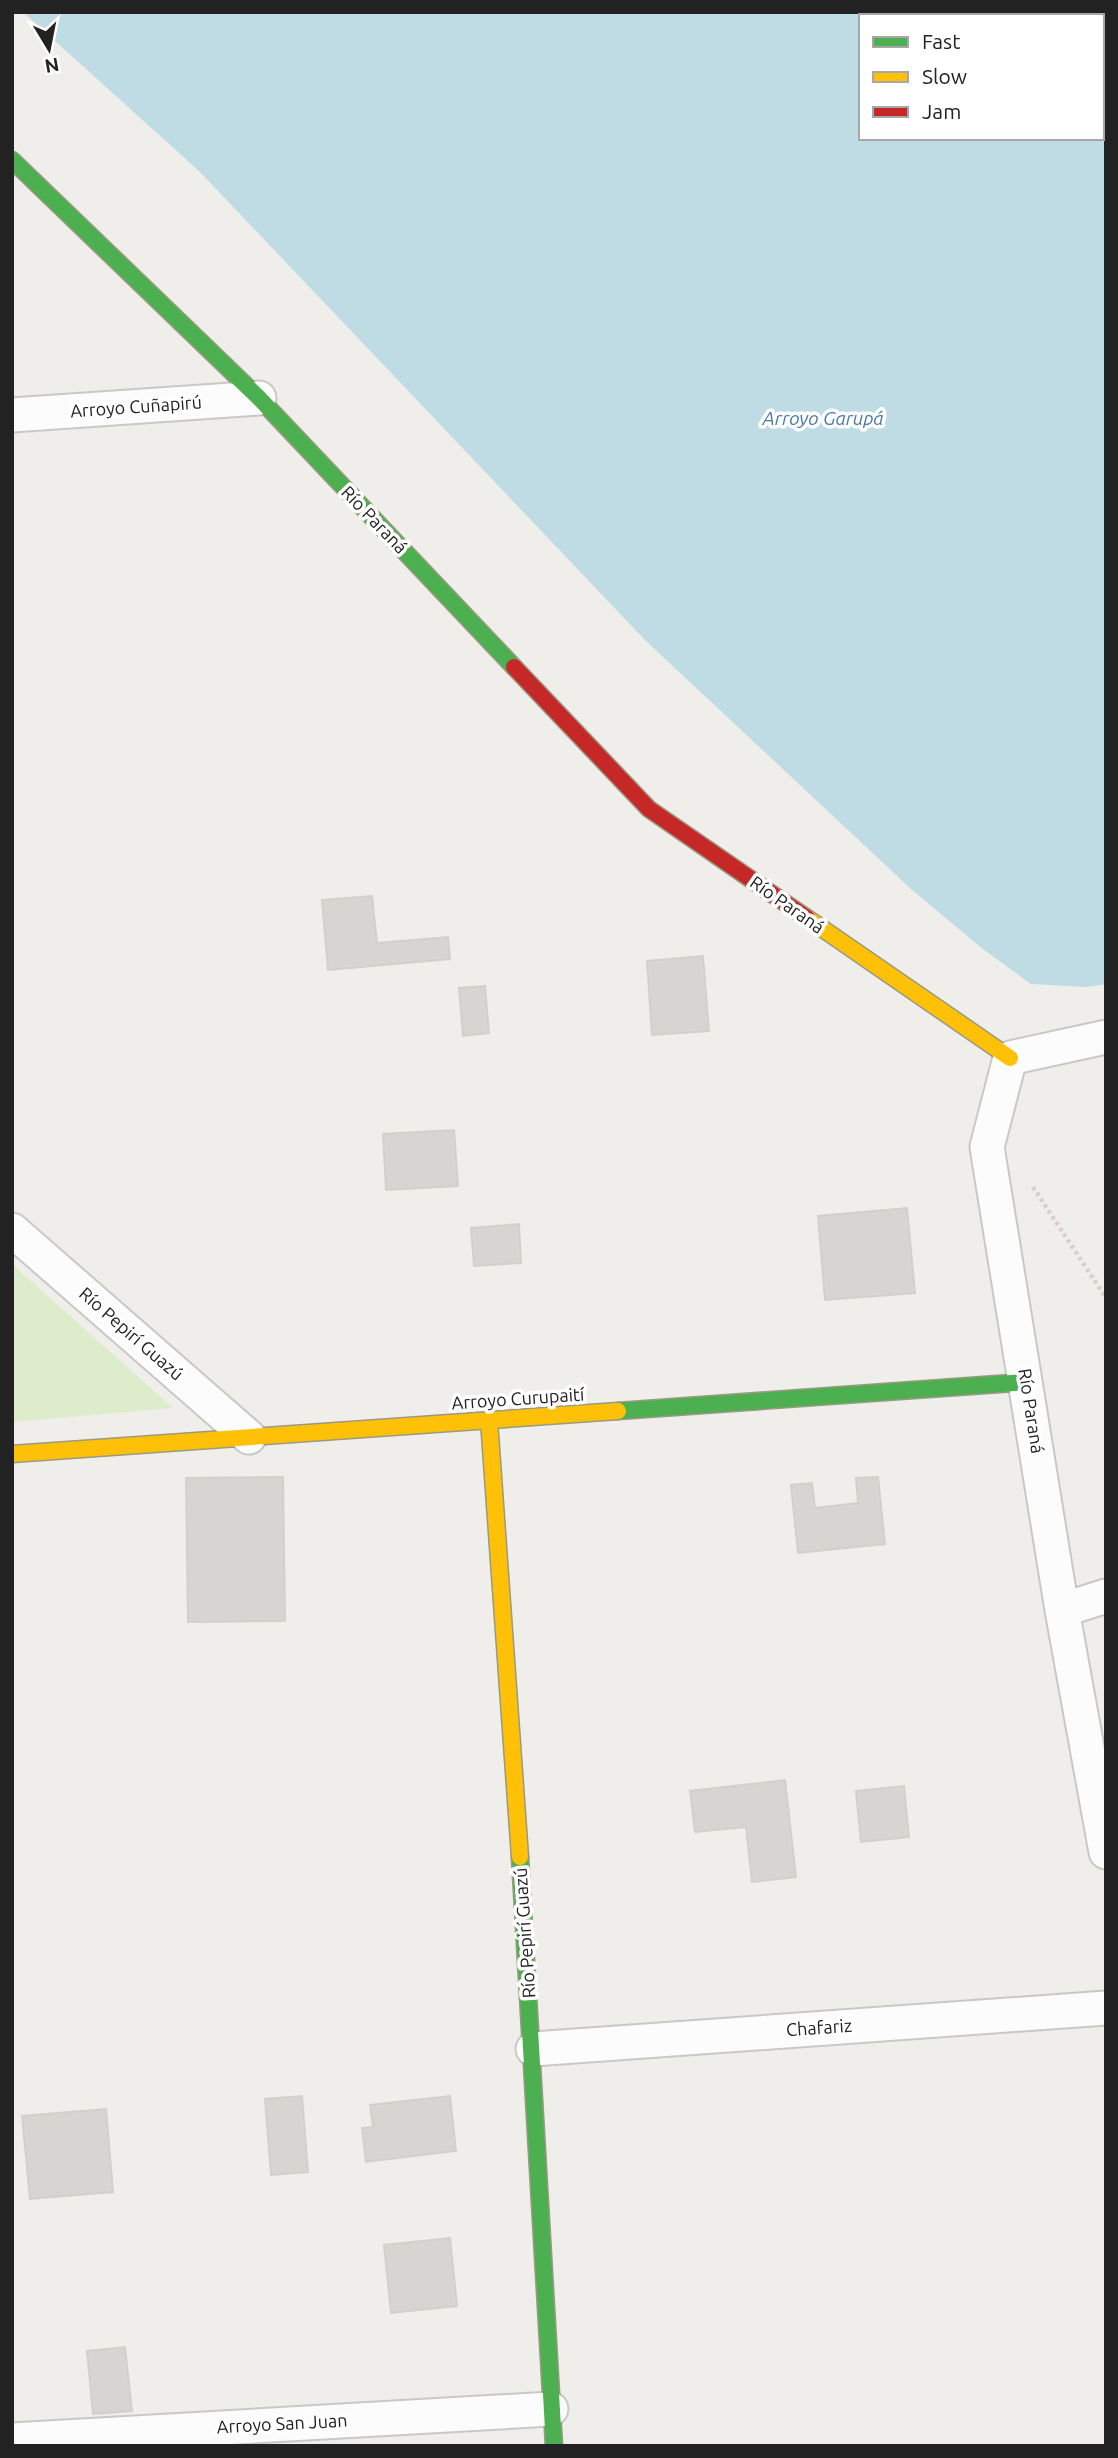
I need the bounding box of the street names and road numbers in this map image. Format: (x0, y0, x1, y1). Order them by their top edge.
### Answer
street label: Arroyo Cuñapirú (69, 391, 202, 421)
street label: Río Paraná (338, 482, 412, 557)
street label: Río Paraná (747, 871, 828, 937)
street label: Río Pepirí Guazú (76, 1283, 188, 1384)
street label: Río Paraná (1015, 1367, 1049, 1455)
street label: Arroyo Curupaití (451, 1383, 586, 1413)
street label: Río Pepirí Guazú (509, 1867, 539, 1999)
street label: Chafariz (785, 2015, 853, 2039)
street label: Arroyo San Juan (216, 2410, 348, 2436)

